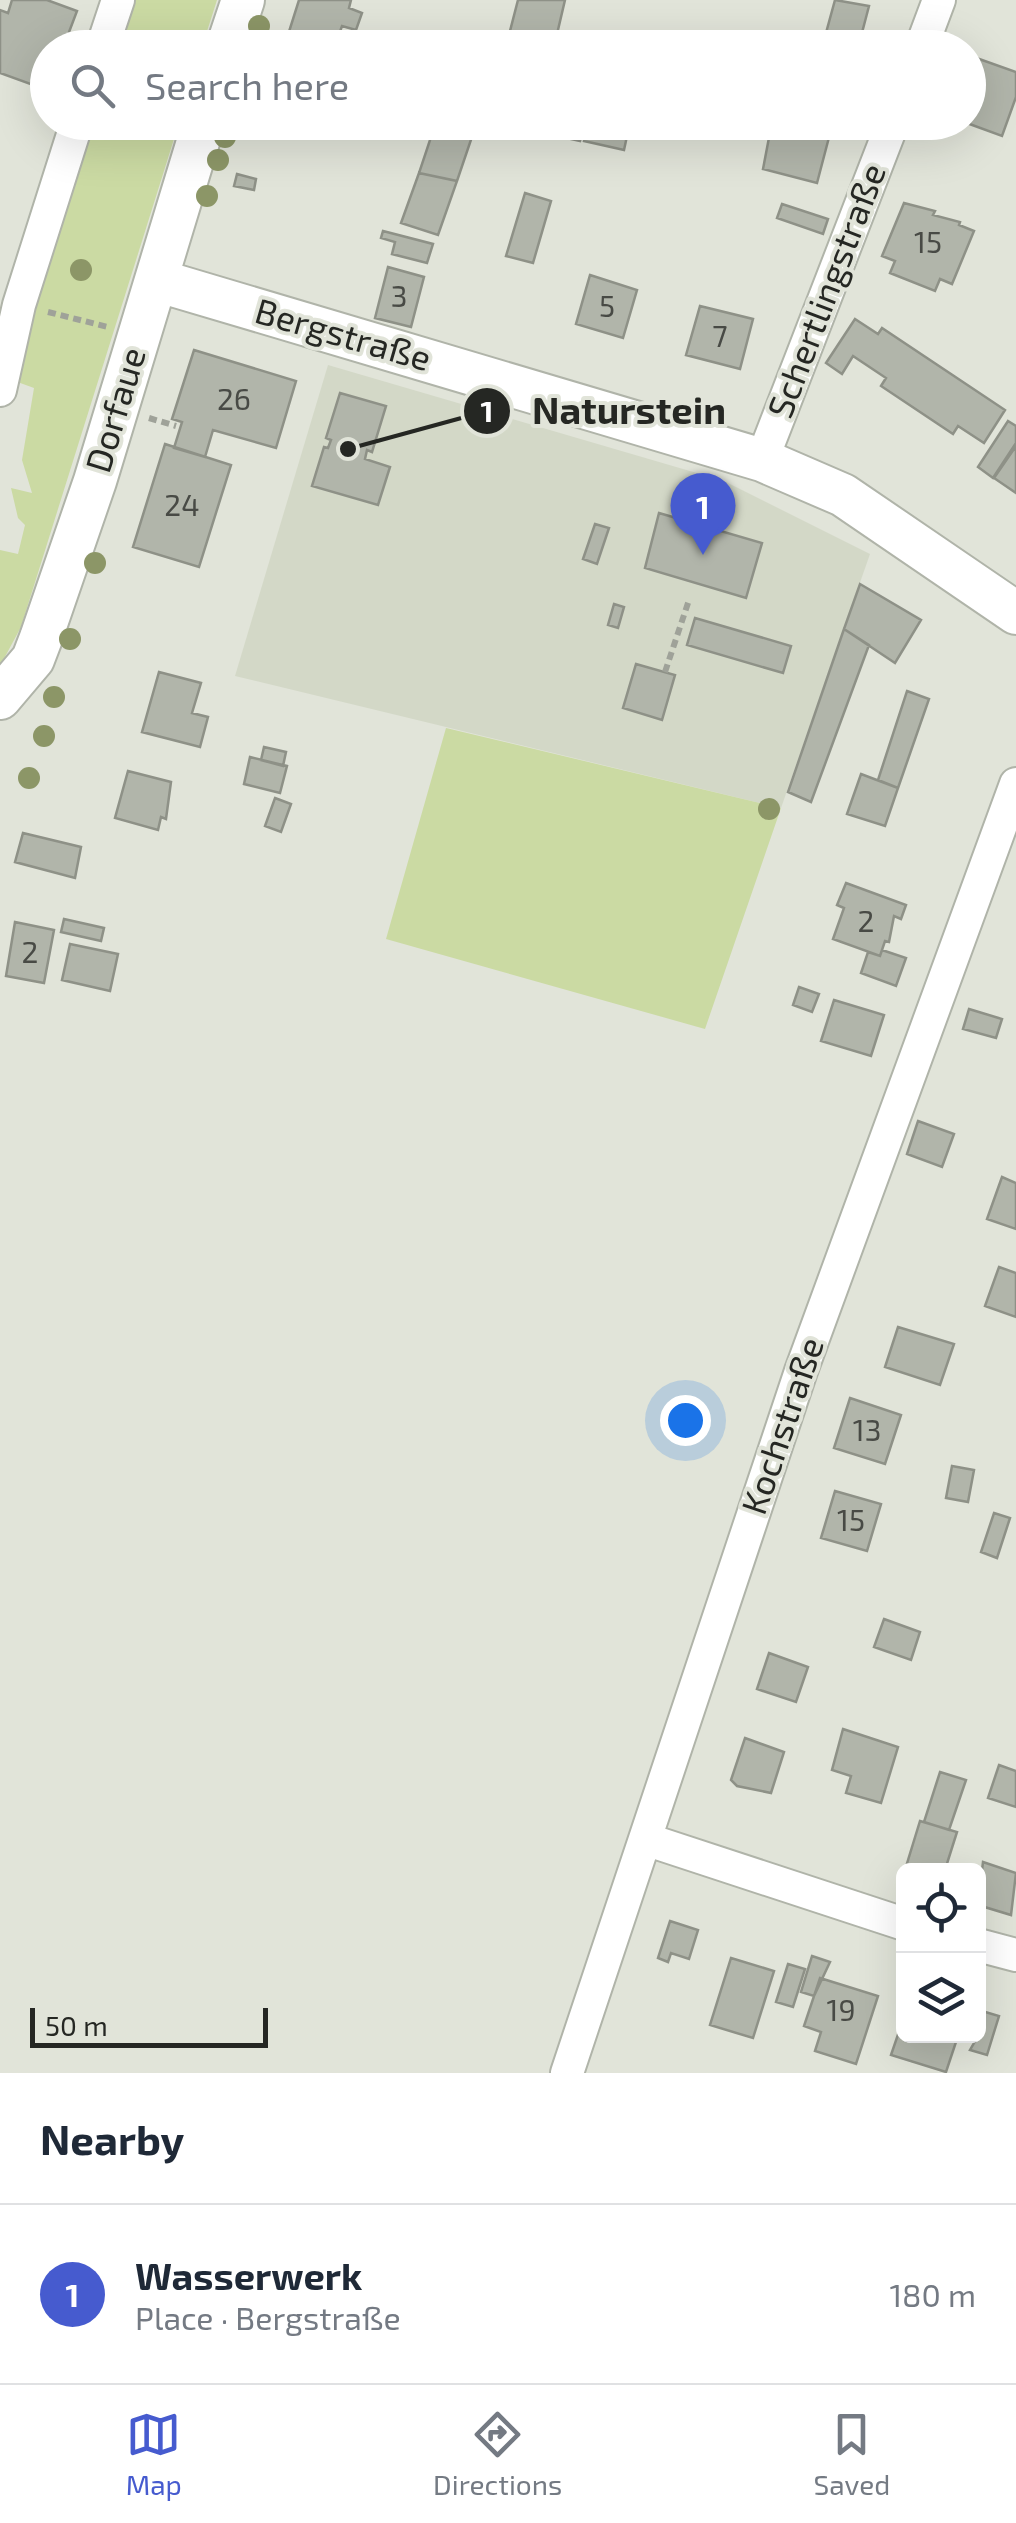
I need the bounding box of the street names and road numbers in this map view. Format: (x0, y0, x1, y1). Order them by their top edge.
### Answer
street label: Schertlingstraße (757, 157, 893, 423)
street label: Bergstraße (251, 288, 436, 378)
street label: Dorfaue (75, 342, 153, 477)
street label: Kochstraße (731, 1331, 831, 1519)

